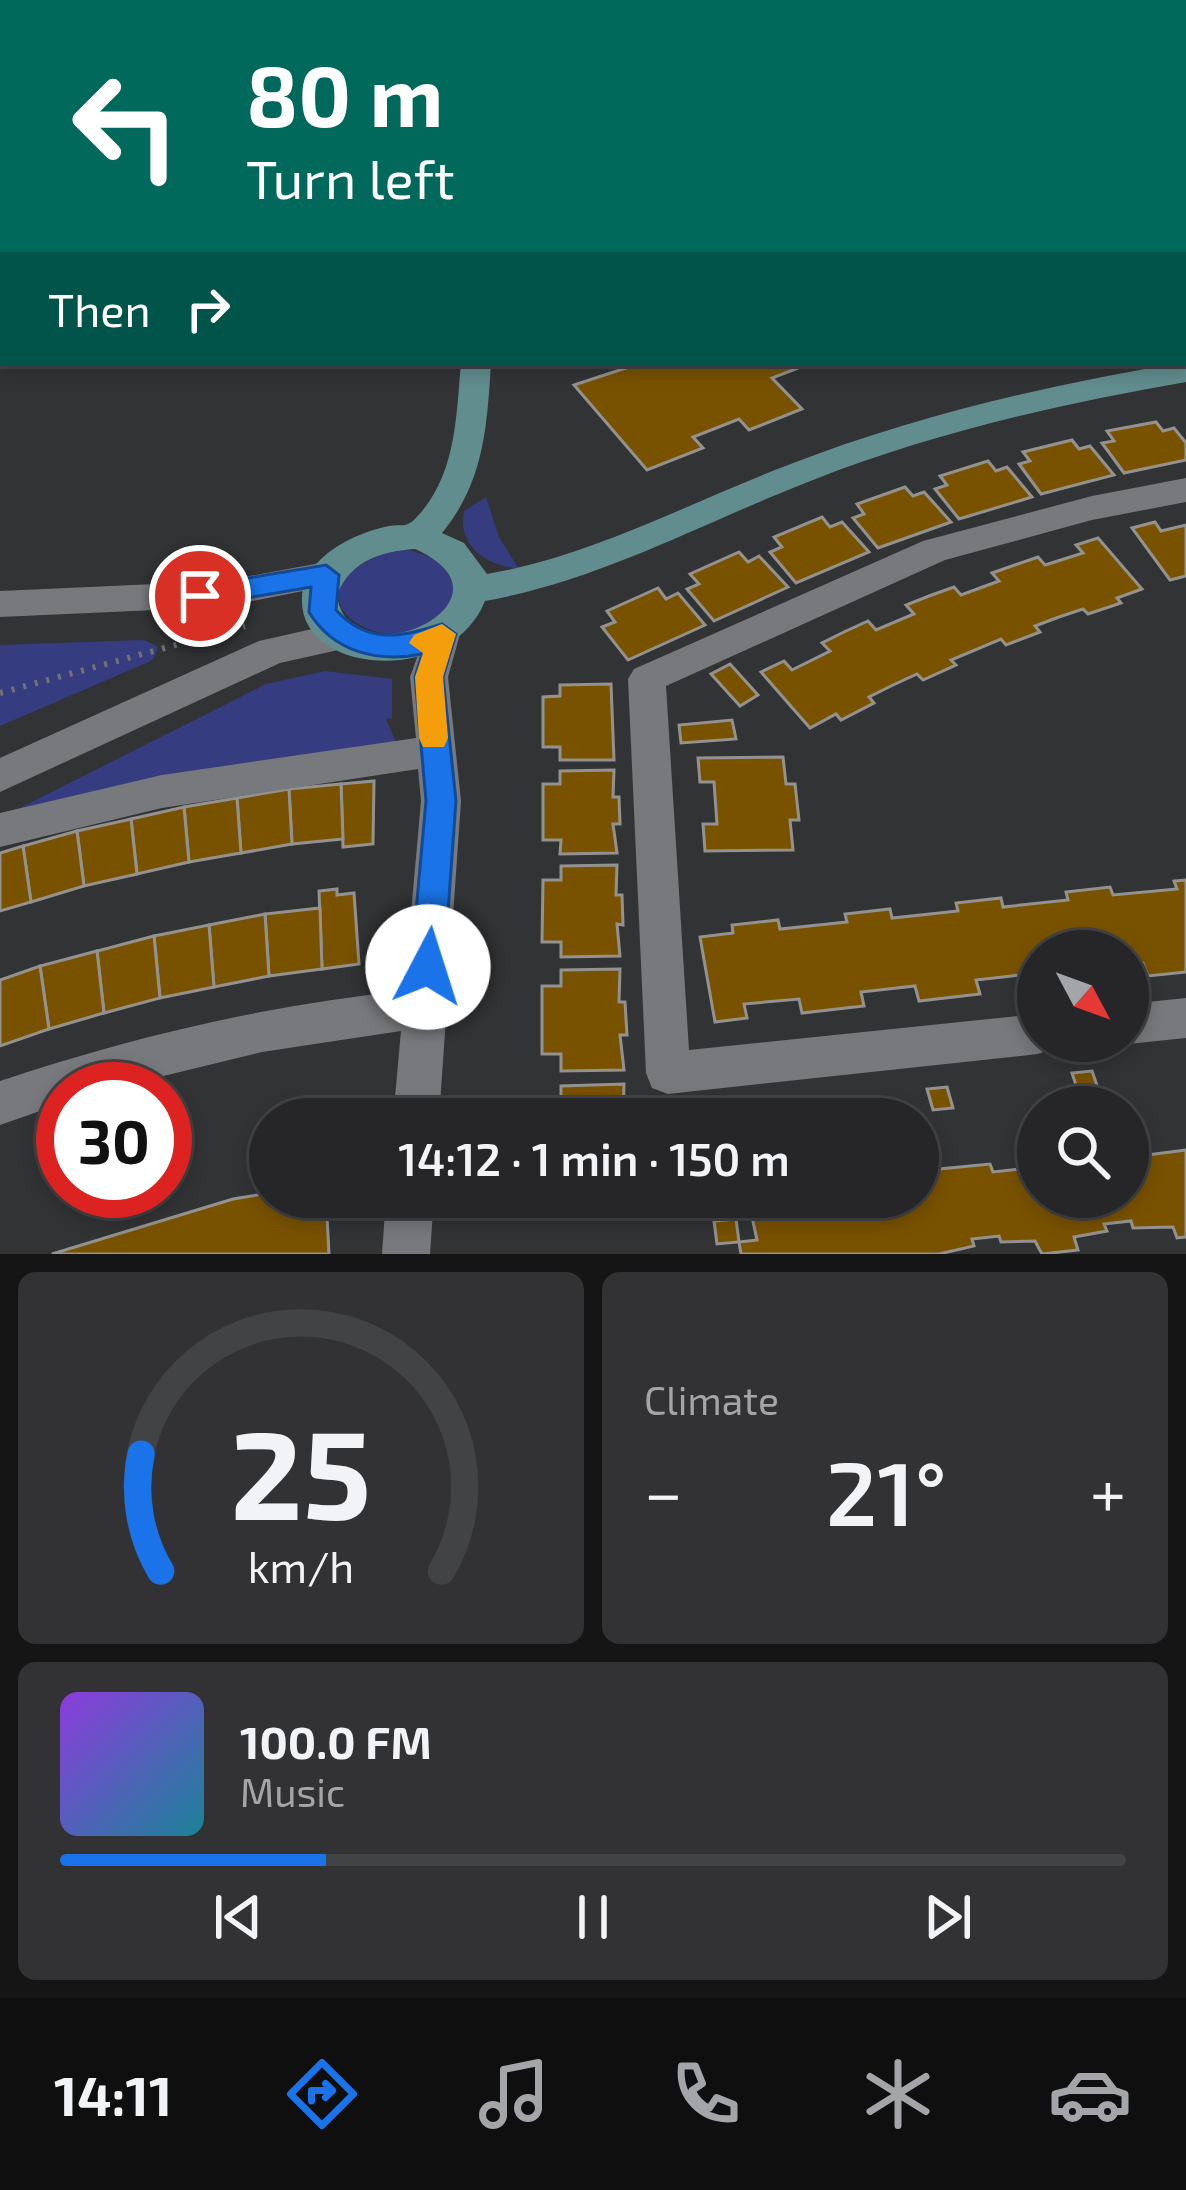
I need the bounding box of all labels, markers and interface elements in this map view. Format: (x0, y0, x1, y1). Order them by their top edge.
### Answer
text: 80 m (246, 43, 443, 144)
icon: left (48, 48, 204, 204)
text: Turn left (246, 145, 455, 210)
icon: right (175, 276, 241, 342)
text: Then (48, 282, 151, 336)
pin (149, 545, 251, 647)
icon: arrive (167, 563, 233, 629)
position arrow (365, 904, 491, 1030)
north arrow (1017, 930, 1149, 1062)
map controls (1017, 930, 1149, 1218)
speed limit sign: 30 (36, 1062, 192, 1218)
button: search (1017, 1086, 1149, 1218)
text: 14:12 · 1 min · 150 m (398, 1131, 790, 1185)
text: Climate (644, 1376, 779, 1423)
text: 25 (230, 1395, 372, 1545)
text: 21° (826, 1436, 947, 1544)
text: − (644, 1451, 683, 1530)
text: + (1090, 1451, 1126, 1530)
text: km/h (248, 1540, 354, 1592)
text: 100.0 FM (240, 1714, 432, 1768)
text: Music (240, 1768, 345, 1815)
icon: previous (205, 1884, 271, 1950)
icon: pause (560, 1884, 626, 1950)
icon: next (915, 1884, 981, 1950)
icon: directions (280, 2052, 364, 2136)
icon: music (472, 2052, 556, 2136)
icon: phone (664, 2052, 748, 2136)
icon: climate (856, 2052, 940, 2136)
icon: car (1048, 2052, 1132, 2136)
text: 14:11 (54, 2062, 172, 2127)

